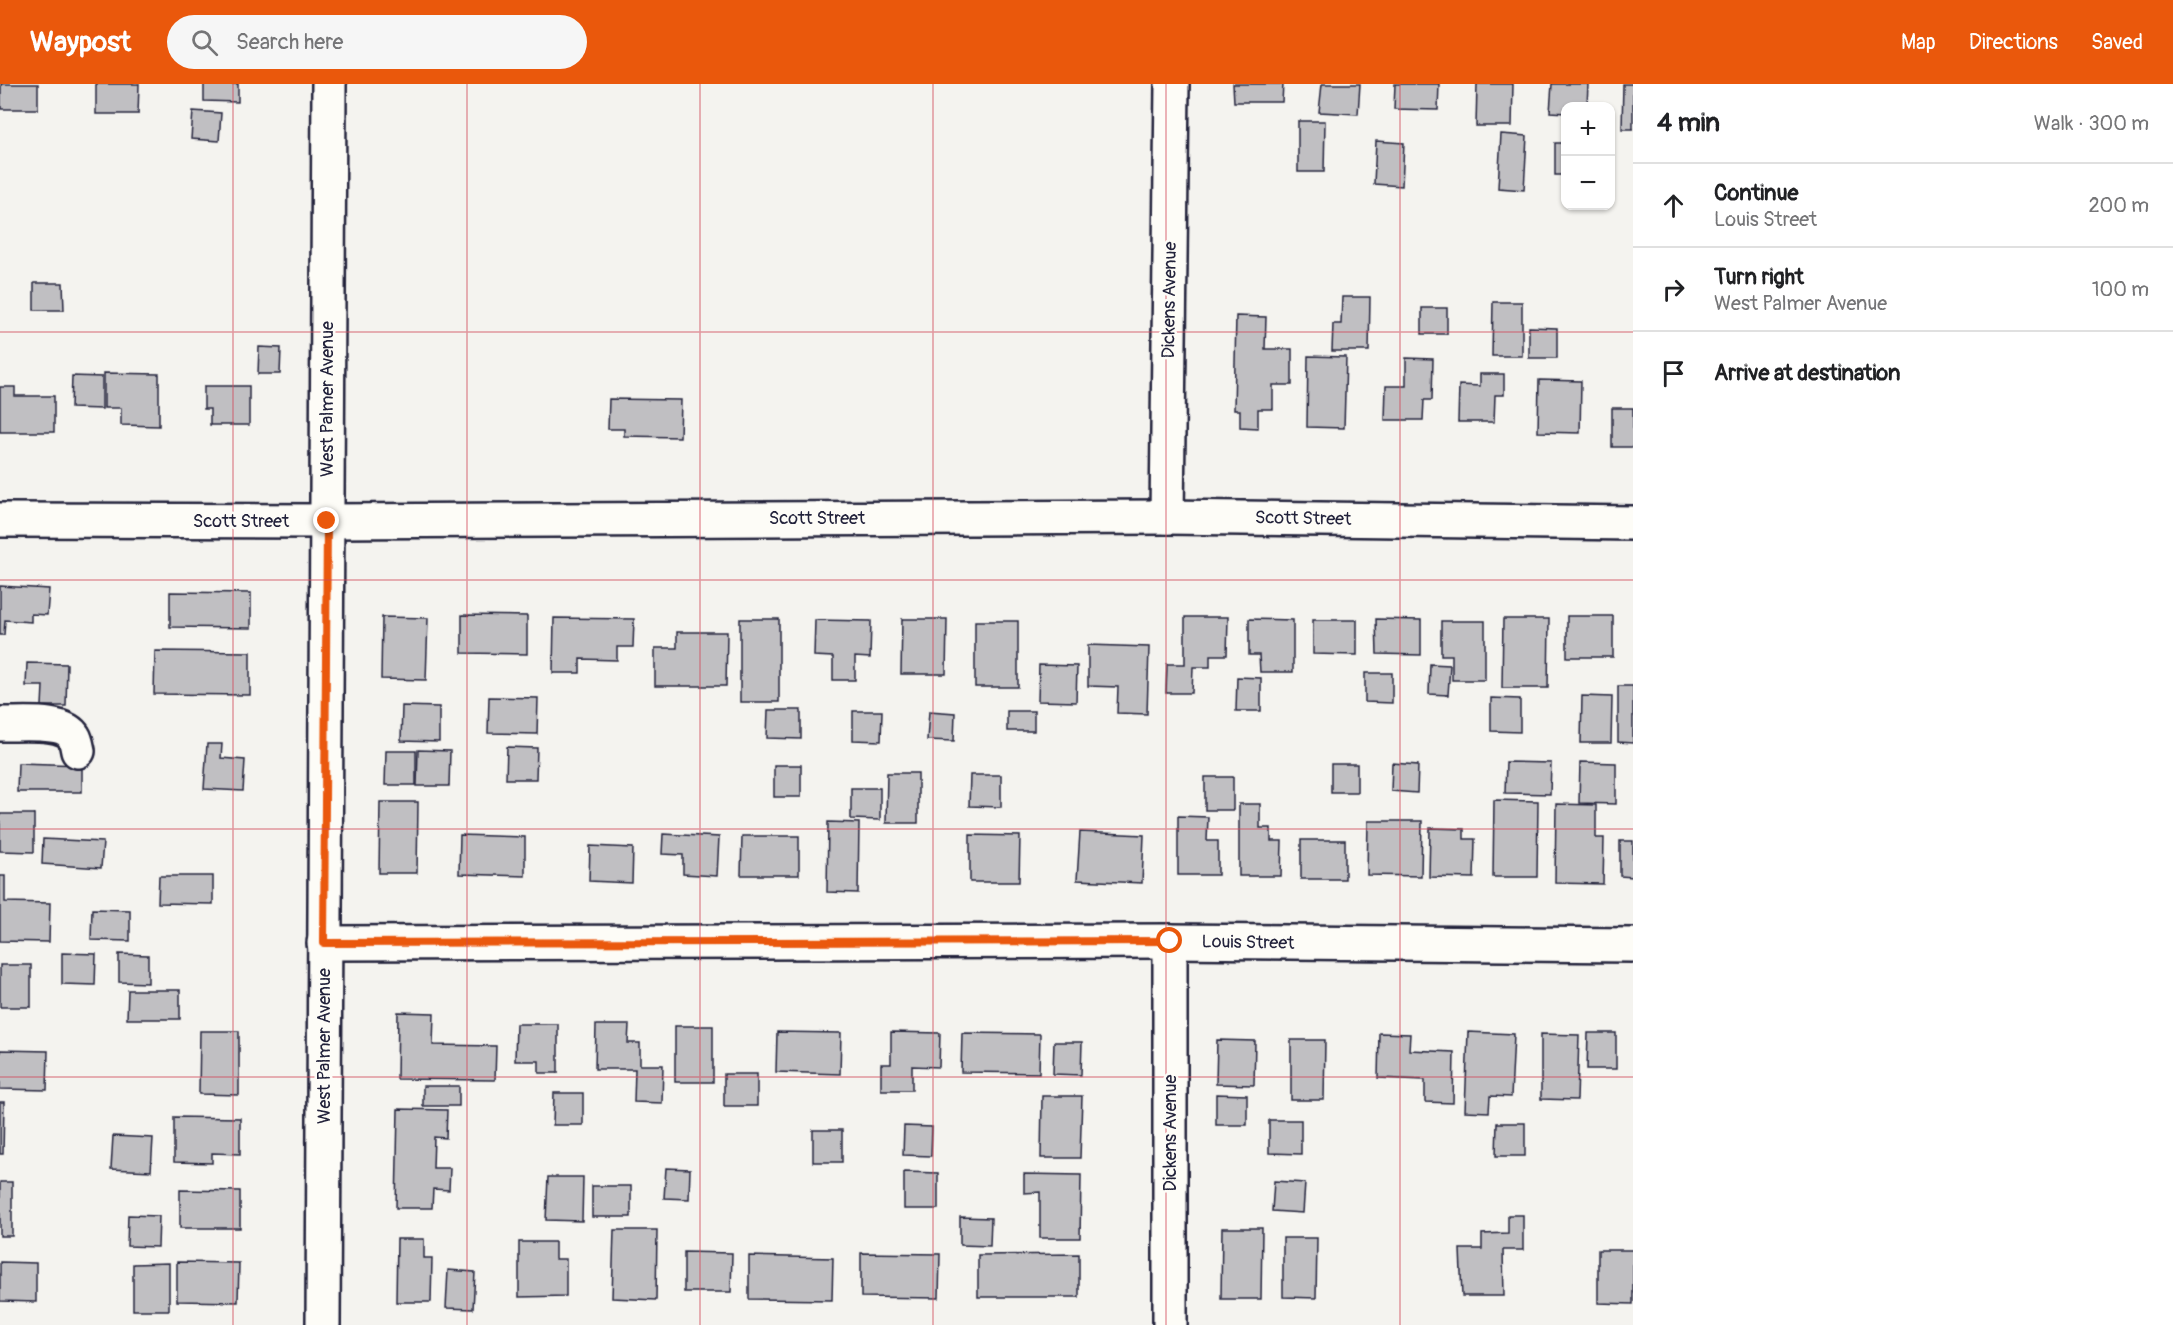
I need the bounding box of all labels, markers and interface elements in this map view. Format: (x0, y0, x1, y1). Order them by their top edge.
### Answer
search box (167, 15, 587, 69)
text: Waypost (30, 25, 131, 60)
icon: search (188, 26, 221, 59)
text: Search here (236, 28, 343, 56)
text: Map (1901, 29, 1936, 56)
text: Directions (1969, 29, 2058, 56)
text: Saved (2091, 29, 2143, 56)
map controls (1561, 102, 1615, 210)
button: + (1561, 102, 1615, 156)
text: 4 min (1657, 107, 1720, 139)
text: Walk · 300 m (2034, 111, 2149, 136)
button: − (1561, 156, 1615, 210)
text: Continue (1714, 179, 1798, 207)
icon: ahead (1657, 189, 1690, 222)
text: 200 m (2088, 193, 2149, 218)
text: Louis Street (1714, 207, 1817, 232)
street label: Dickens Avenue (1157, 241, 1182, 359)
text: Turn right (1714, 263, 1804, 291)
icon: right (1657, 273, 1690, 306)
text: 100 m (2092, 277, 2149, 302)
text: West Palmer Avenue (1714, 291, 1887, 316)
street label: West Palmer Avenue (316, 321, 339, 477)
icon: arrive (1657, 357, 1690, 390)
text: Arrive at destination (1714, 359, 1900, 387)
street label: Scott Street (1255, 506, 1352, 531)
route end (313, 507, 339, 533)
street label: Scott Street (769, 507, 866, 530)
street label: Scott Street (193, 510, 290, 533)
route start (1156, 927, 1182, 953)
street label: Louis Street (1201, 930, 1295, 955)
street label: West Palmer Avenue (313, 968, 336, 1124)
street label: Dickens Avenue (1159, 1074, 1182, 1191)

